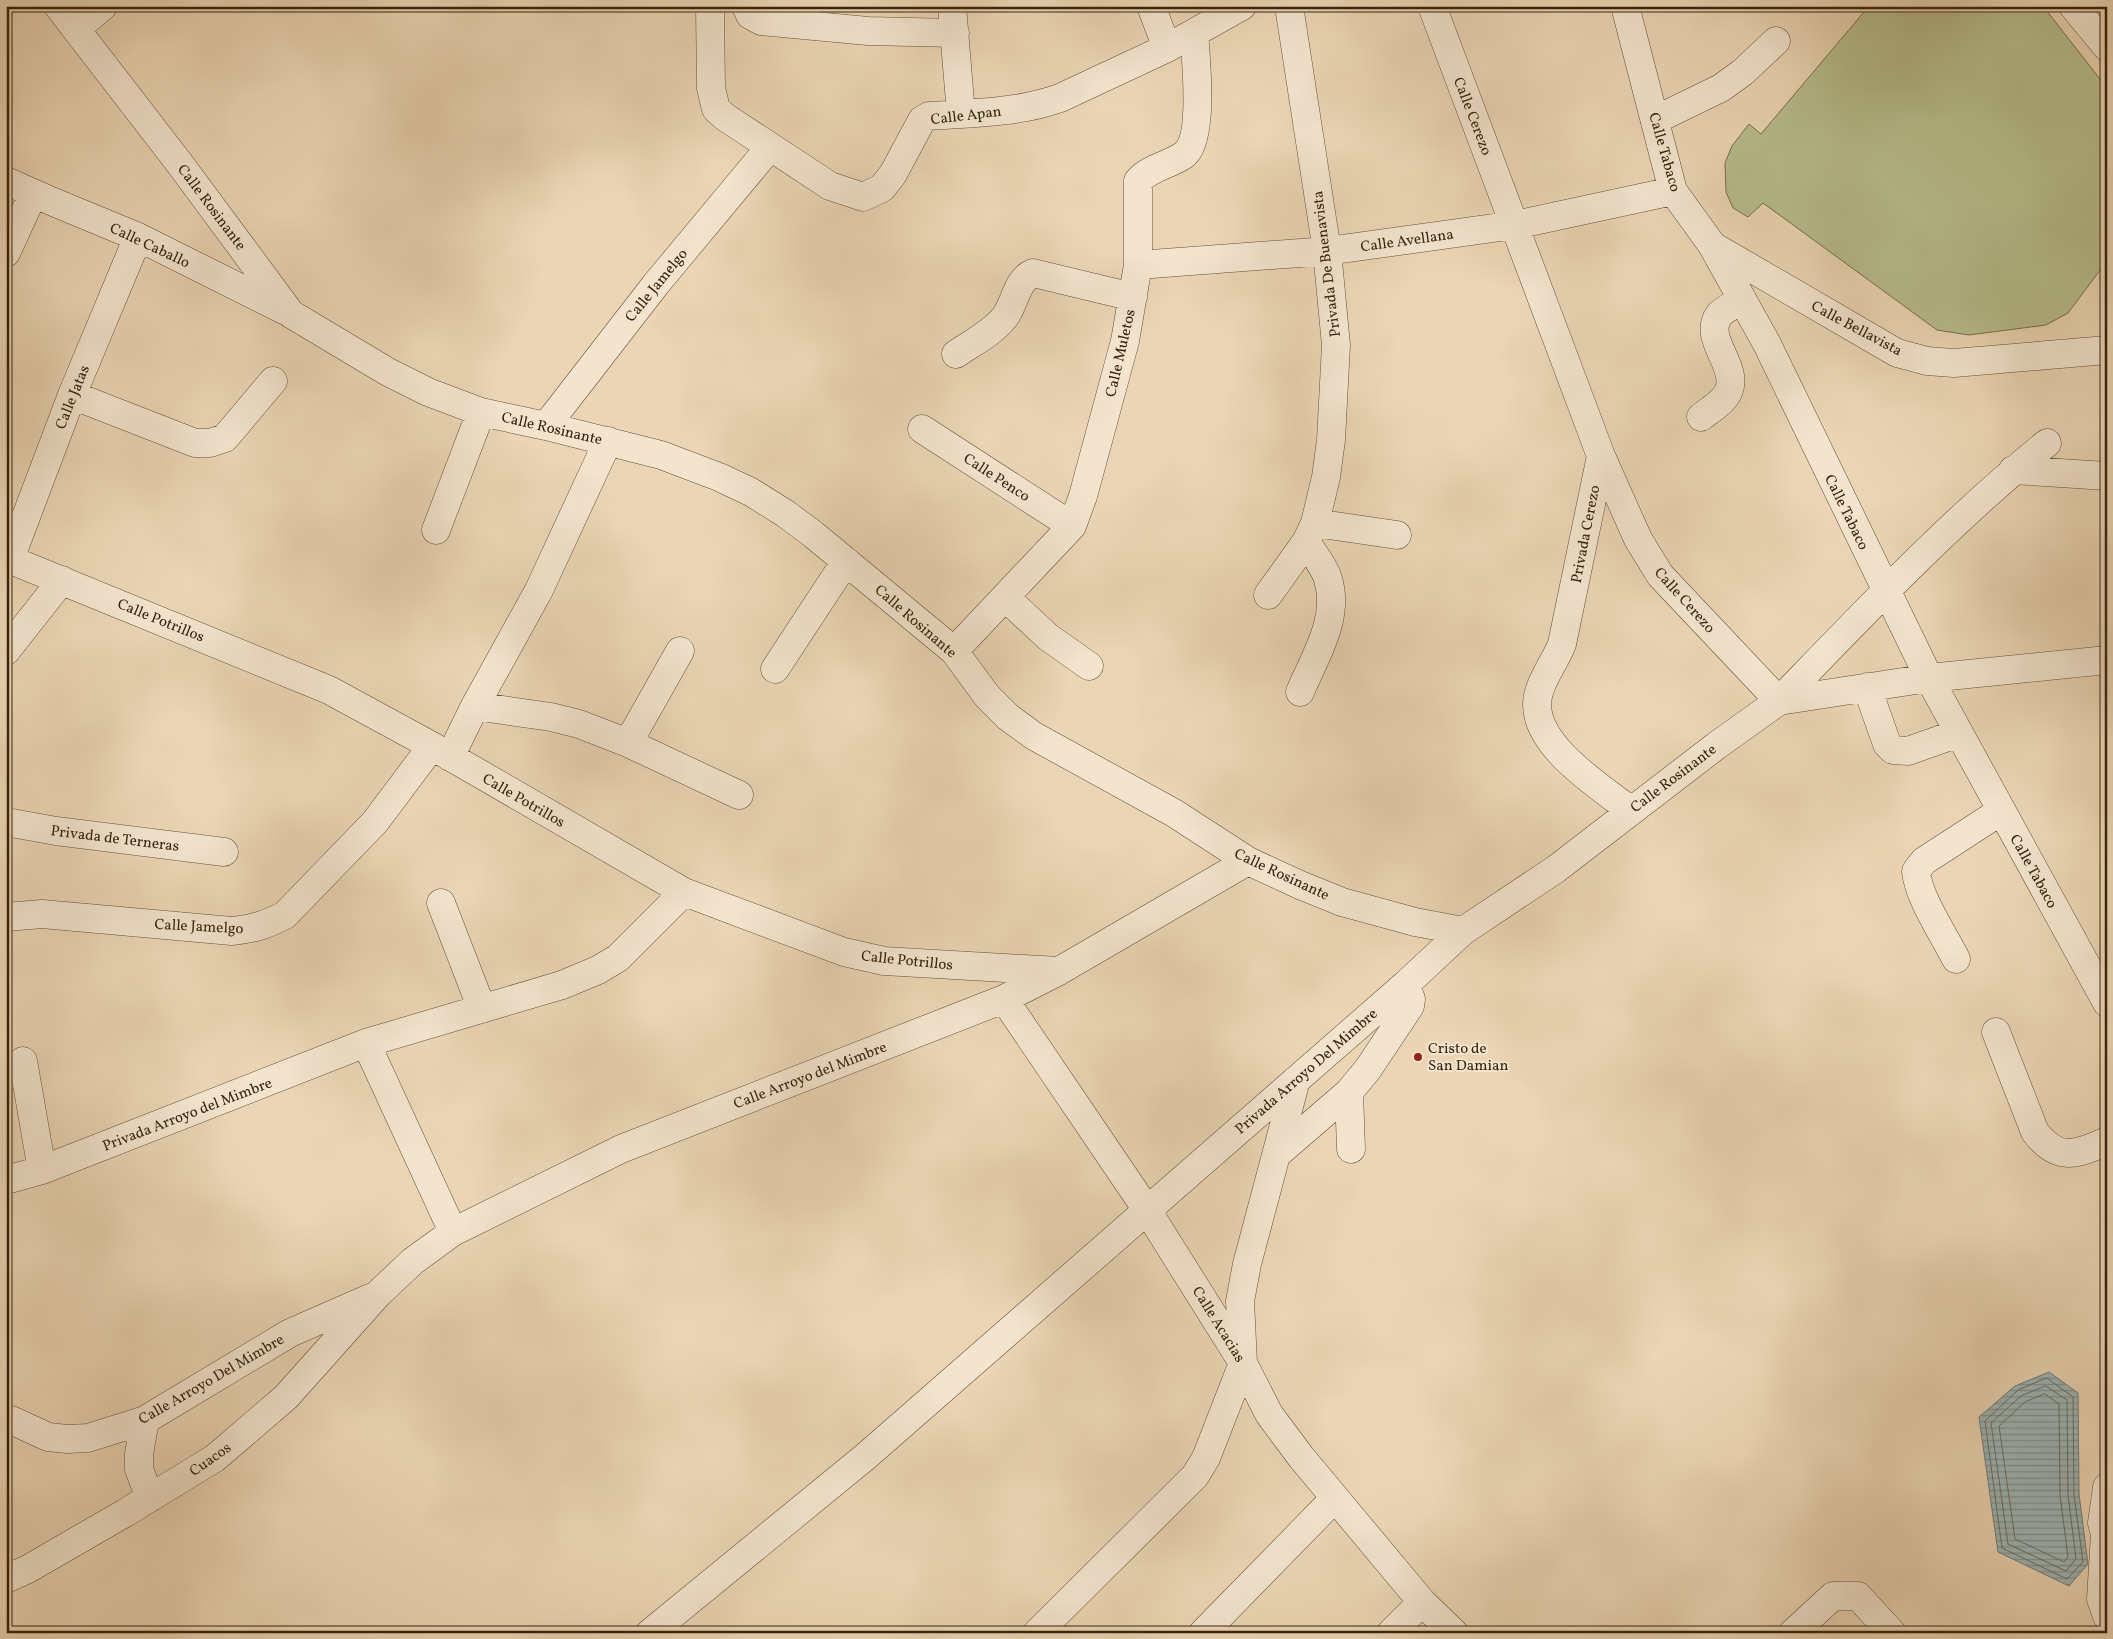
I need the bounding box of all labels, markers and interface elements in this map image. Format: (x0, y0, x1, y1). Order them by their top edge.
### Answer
street label: Calle Cerezo (1447, 74, 1496, 159)
street label: Calle Apan (930, 102, 1003, 131)
street label: Calle Tabaco (1642, 110, 1685, 195)
street label: Calle Rosinante (171, 161, 250, 255)
street label: Privada De Buenavista (1308, 189, 1347, 338)
street label: Calle Caballo (106, 219, 193, 274)
street label: Calle Avellana (1359, 225, 1455, 258)
street label: Calle Jamelgo (621, 245, 693, 327)
street label: Calle Bellavista (1807, 296, 1906, 362)
street label: Calle Muletos (1101, 307, 1142, 399)
street label: Calle Jatas (51, 362, 96, 433)
street label: Calle Rosinante (499, 408, 604, 451)
street label: Calle Penco (959, 449, 1034, 508)
street label: Calle Tabaco (1818, 471, 1873, 554)
street label: Privada Cerezo (1567, 483, 1606, 585)
street label: Calle Cerezo (1649, 563, 1719, 639)
street label: Calle Rosinante (869, 580, 961, 664)
street label: Calle Potrillos (114, 594, 207, 648)
street label: Calle Rosinante (1627, 740, 1721, 819)
street label: Calle Potrillos (478, 769, 568, 833)
street label: Privada de Terneras (49, 821, 180, 858)
street label: Calle Tabaco (2004, 831, 2062, 913)
street label: Calle Rosinante (1230, 844, 1332, 907)
street label: Calle Jamelgo (154, 915, 244, 940)
street label: Calle Potrillos (860, 946, 954, 977)
street label: Privada Arroyo Del Mimbre (1231, 1004, 1383, 1140)
street label: Calle Arroyo del Mimbre (731, 1037, 890, 1115)
place label: Cristo de San Damian (1428, 1039, 1508, 1077)
marker: Cristo de San Damian (1412, 1051, 1424, 1063)
street label: Privada Arroyo del Mimbre (100, 1073, 275, 1157)
street label: Calle Acacias (1186, 1283, 1249, 1367)
street label: Calle Arroyo Del Mimbre (135, 1330, 289, 1431)
street label: Cuacos (186, 1438, 236, 1482)

